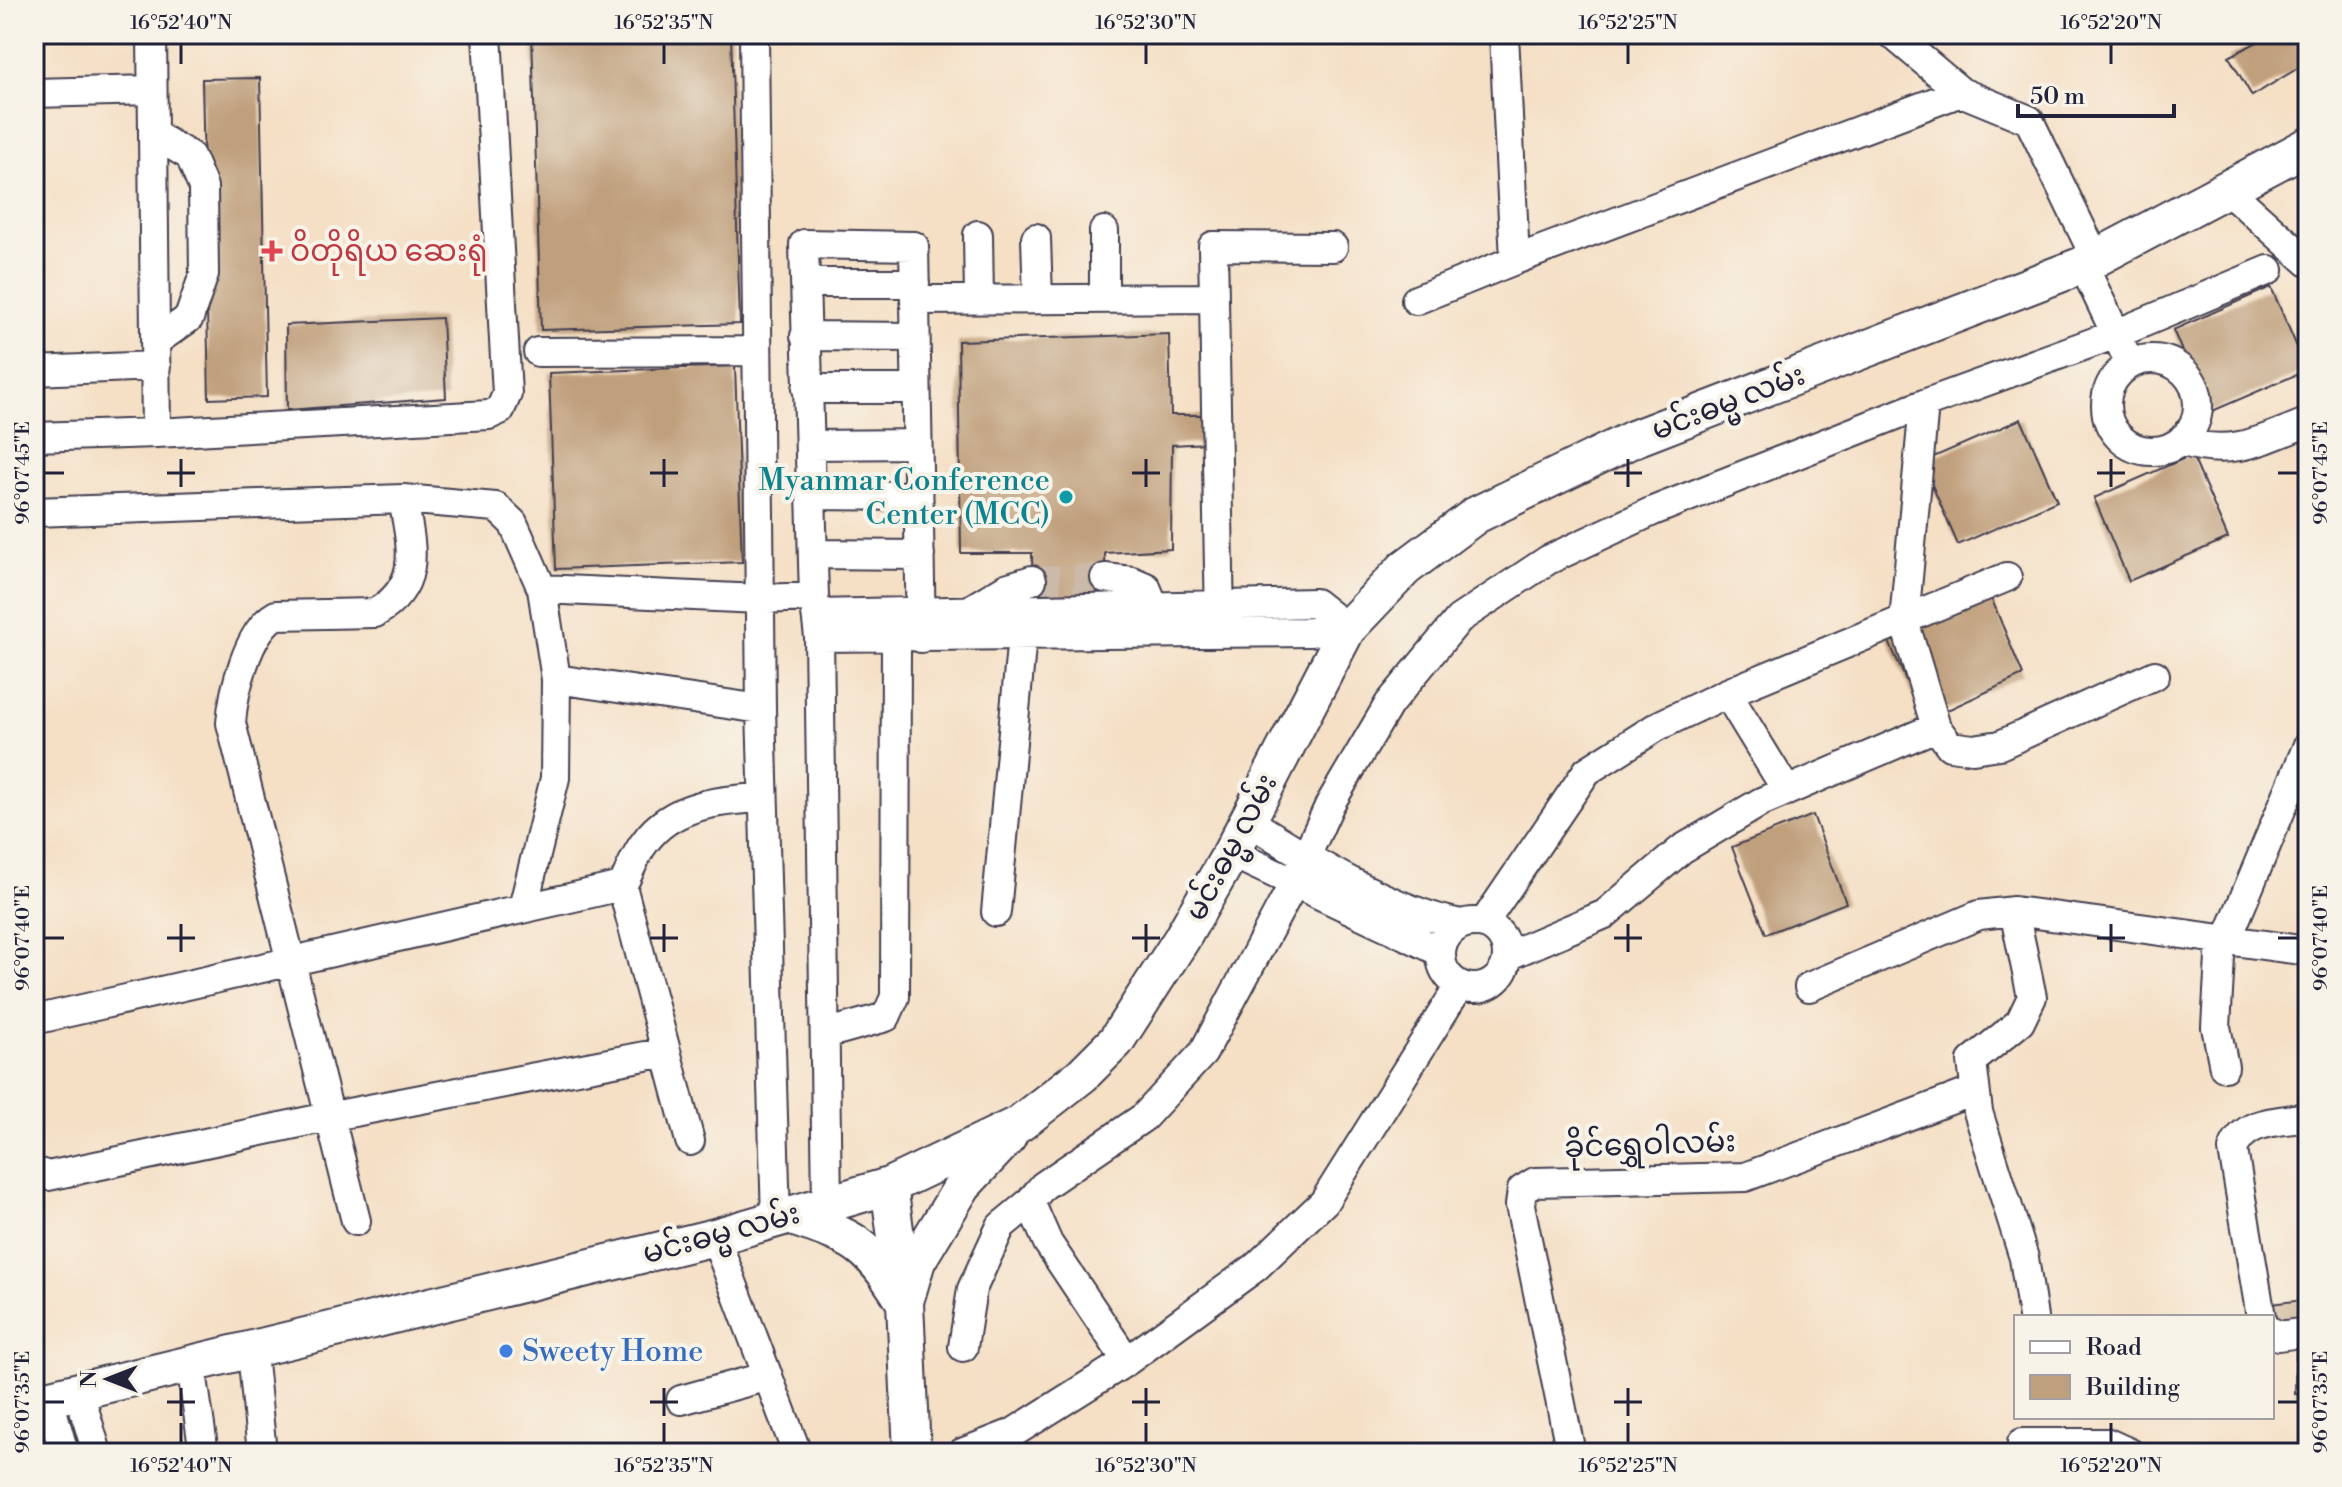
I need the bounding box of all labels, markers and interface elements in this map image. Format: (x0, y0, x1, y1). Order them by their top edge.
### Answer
text: 16°52'40"N (130, 11, 232, 36)
text: 16°52'35"N (614, 11, 714, 36)
text: 16°52'30"N (1095, 11, 1197, 36)
text: 16°52'25"N (1578, 11, 1678, 36)
text: 16°52'20"N (2060, 11, 2162, 36)
scale bar (2018, 68, 2174, 118)
text: 50 m (2030, 82, 2085, 112)
place label: ဝိတိုရိယ ဆေးရုံ (290, 229, 488, 276)
marker: ဝိတိုရိယ ဆေးရုံ (261, 240, 283, 262)
street label: မင်းဓမ္မ လမ်း (1645, 353, 1813, 455)
text: 96°07'45"E (11, 421, 36, 525)
text: 96°07'45"E (2309, 421, 2334, 525)
place label: Myanmar Conference Center (MCC) (759, 462, 1050, 534)
marker: Myanmar Conference Center (MCC) (1057, 488, 1075, 506)
street label: မင်းဓမ္မ လမ်း (1174, 765, 1292, 930)
text: 96°07'40"E (11, 885, 36, 991)
text: 96°07'40"E (2309, 885, 2334, 991)
street label: ခိုင်ရွှေဝါလမ်း (1563, 1119, 1737, 1172)
street label: မင်းဓမ္မ လမ်း (637, 1191, 806, 1279)
legend (2014, 1315, 2274, 1419)
place label: Sweety Home (522, 1333, 703, 1371)
text: Road (2086, 1333, 2142, 1363)
north arrow (68, 1339, 148, 1419)
marker: Sweety Home (497, 1342, 515, 1360)
text: 96°07'35"E (11, 1351, 36, 1453)
text: 96°07'35"E (2309, 1351, 2334, 1453)
text: N (76, 1370, 103, 1388)
text: Building (2085, 1373, 2180, 1403)
text: 16°52'40"N (130, 1454, 232, 1479)
text: 16°52'35"N (614, 1454, 714, 1479)
text: 16°52'30"N (1095, 1454, 1197, 1479)
text: 16°52'25"N (1578, 1454, 1678, 1479)
text: 16°52'20"N (2060, 1454, 2162, 1479)

